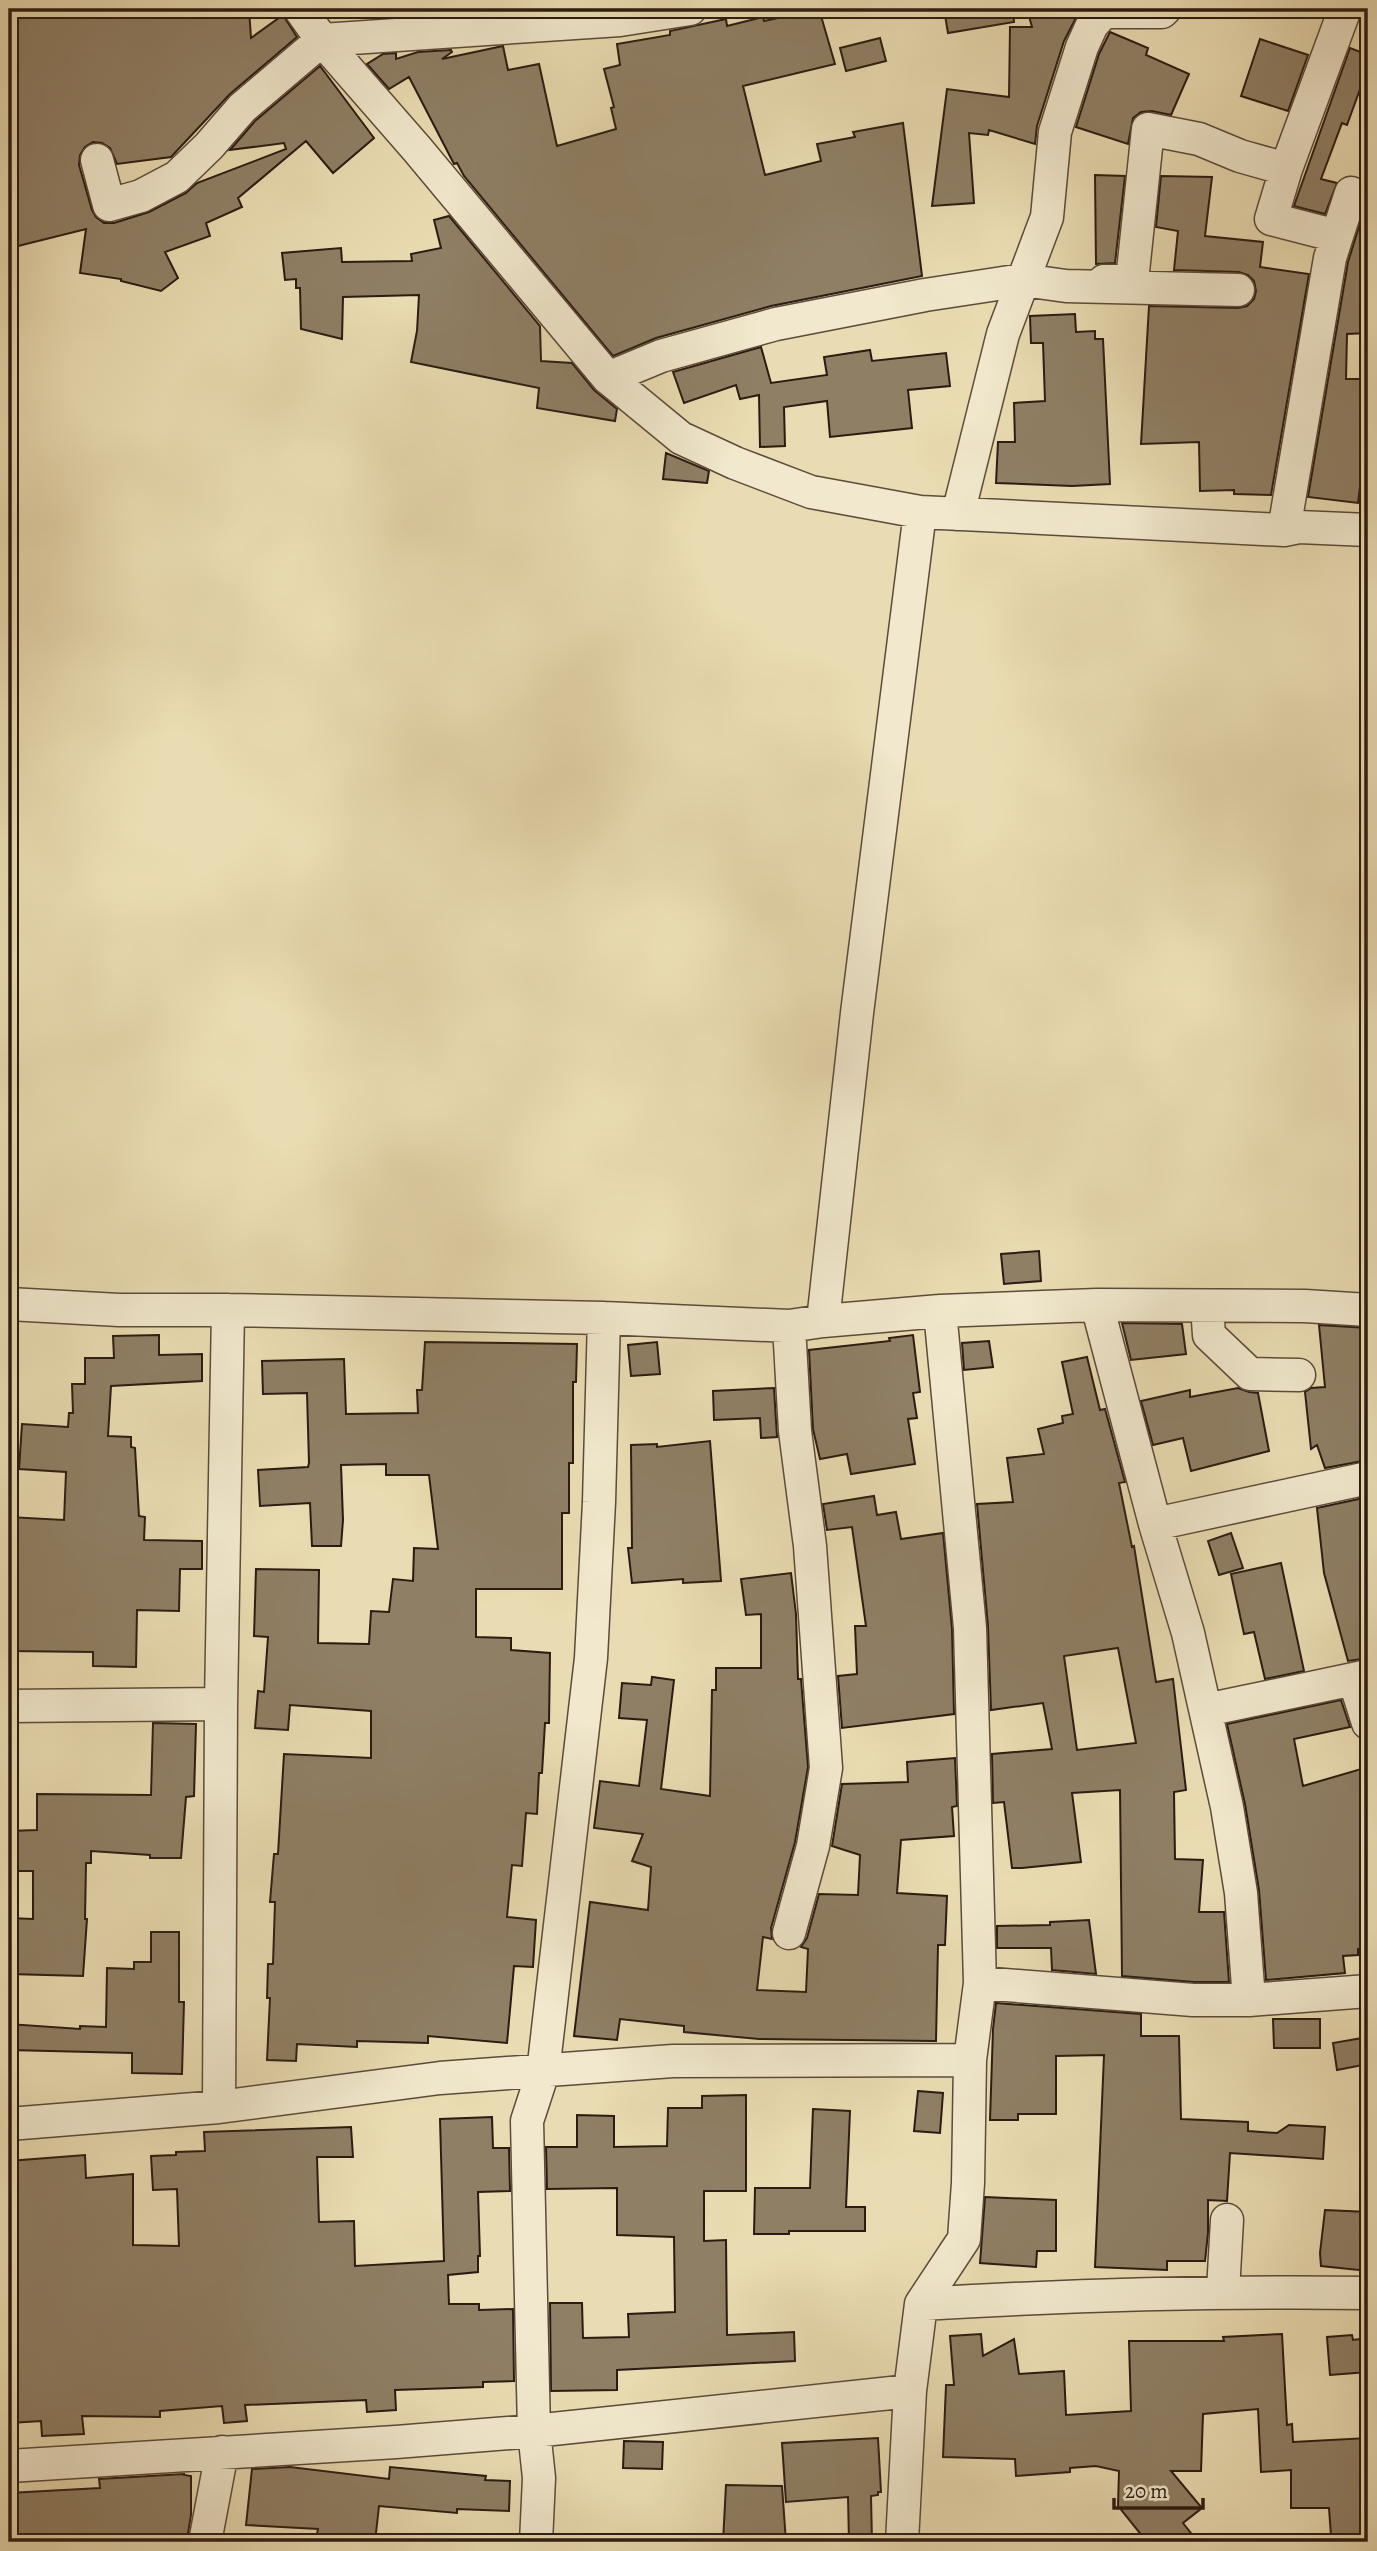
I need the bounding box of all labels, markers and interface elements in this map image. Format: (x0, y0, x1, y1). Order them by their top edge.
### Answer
scale bar (1114, 2467, 1204, 2511)
text: 20 m (1125, 2477, 1168, 2505)

